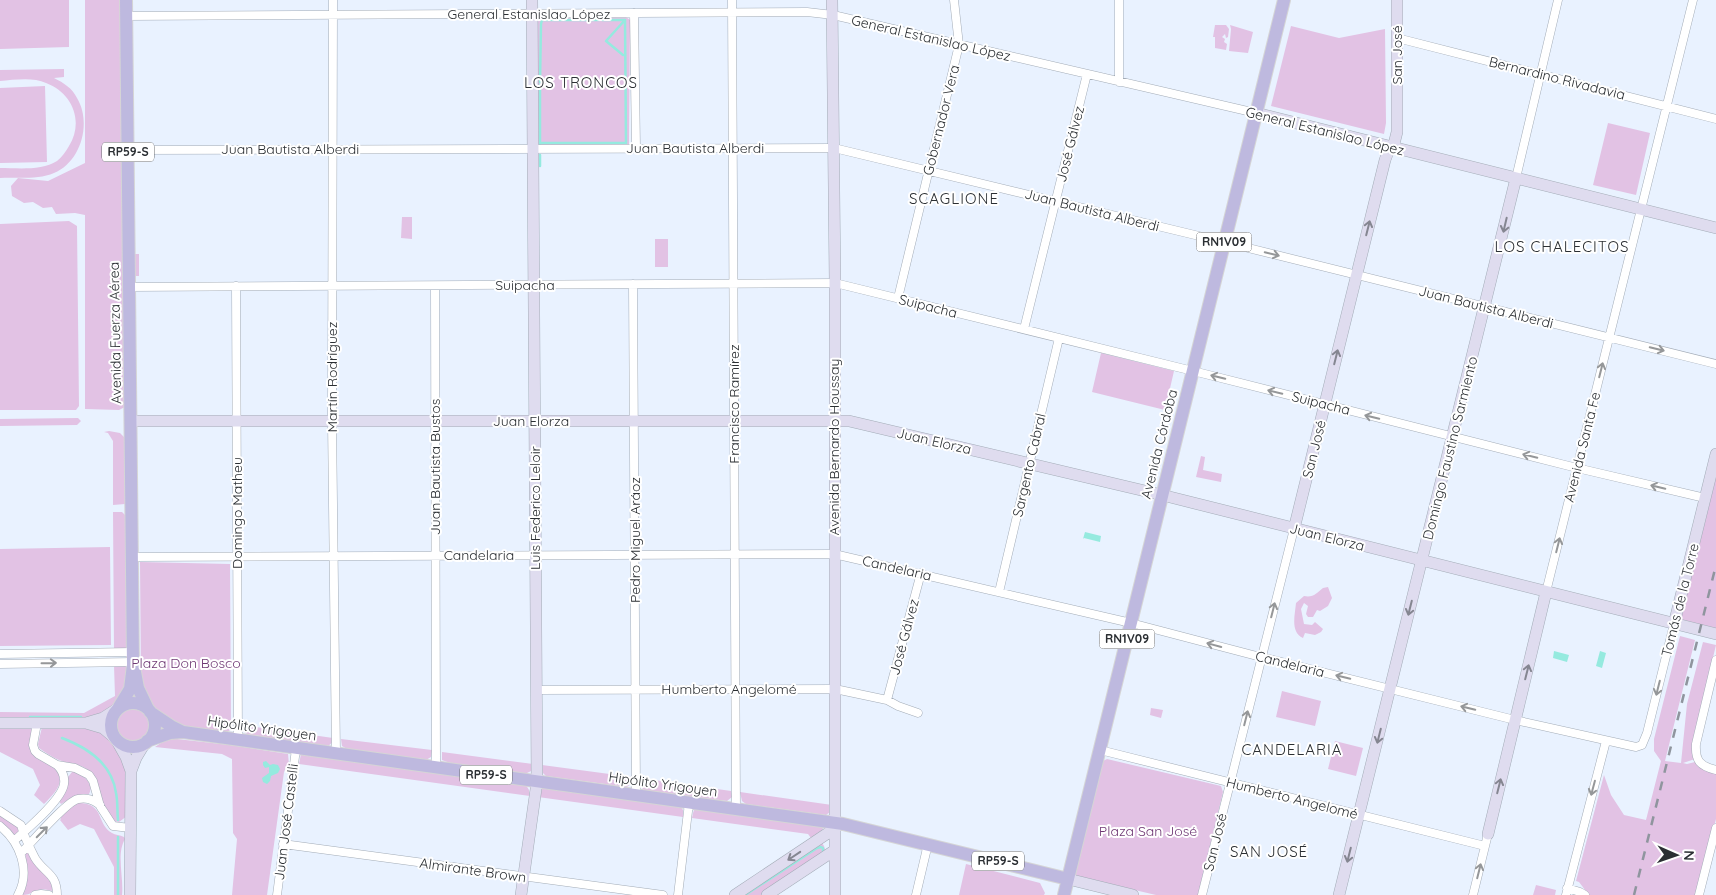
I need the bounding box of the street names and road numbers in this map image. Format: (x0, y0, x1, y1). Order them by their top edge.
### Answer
street label: General Estanislao López (448, 5, 611, 23)
street label: General Estanislao López (850, 11, 1013, 65)
street label: San José (1388, 25, 1406, 85)
street label: Bernardino Rivadavia (1487, 52, 1627, 104)
street label: Gobernador Vera (919, 63, 963, 177)
street label: General Estanislao López (1244, 103, 1406, 159)
street label: José Gálvez (1052, 104, 1088, 184)
street label: Juan Bautista Alberdi (626, 139, 764, 157)
street label: Juan Bautista Alberdi (221, 140, 359, 158)
road number: RP59-S (102, 142, 154, 162)
street label: Juan Bautista Alberdi (1023, 185, 1161, 235)
road number: RN1V09 (1196, 232, 1252, 252)
street label: Avenida Fuerza Aérea (105, 262, 125, 404)
street label: Suipacha (495, 276, 555, 294)
street label: Juan Bautista Alberdi (1417, 282, 1555, 332)
street label: Suipacha (897, 290, 959, 322)
street label: Martín Rodríguez (323, 321, 341, 432)
street label: Francisco Ramírez (725, 344, 743, 464)
street label: Domingo Faustino Sarmiento (1418, 354, 1482, 542)
street label: Avenida Bernardo Houssay (825, 359, 843, 535)
street label: Avenida Córdoba (1137, 387, 1181, 501)
street label: Suipacha (1290, 387, 1352, 419)
street label: Avenida Santa Fe (1560, 390, 1604, 504)
street label: Juan Bautista Bustos (426, 399, 444, 535)
street label: Sargento Cabral (1008, 411, 1050, 519)
street label: Juan Elorza (493, 412, 569, 430)
street label: San José (1298, 418, 1330, 480)
street label: Juan Elorza (895, 424, 973, 458)
street label: Luis Federico Leloir (526, 445, 544, 570)
street label: Domingo Matheu (228, 457, 246, 569)
street label: Pedro Miguel Aráoz (626, 477, 644, 603)
street label: Juan Elorza (1288, 519, 1366, 555)
street label: Tomás de la Torre (1657, 541, 1703, 659)
street label: Candelaria (444, 546, 514, 564)
street label: Candelaria (861, 551, 933, 585)
street label: José Gálvez (885, 597, 923, 677)
road number: RN1V09 (1100, 630, 1154, 648)
street label: Candelaria (1254, 647, 1326, 681)
street label: Humberto Angelomé (661, 680, 797, 698)
street label: Hipólito Yrigoyen (206, 711, 318, 745)
street label: Juan José Castelli (270, 763, 302, 881)
road number: RP59-S (460, 766, 512, 784)
street label: Hipólito Yrigoyen (607, 767, 719, 801)
street label: Humberto Angelomé (1224, 773, 1360, 823)
street label: San José (1199, 811, 1231, 873)
road number: RP59-S (972, 851, 1024, 870)
street label: Almirante Brown (419, 854, 527, 886)

